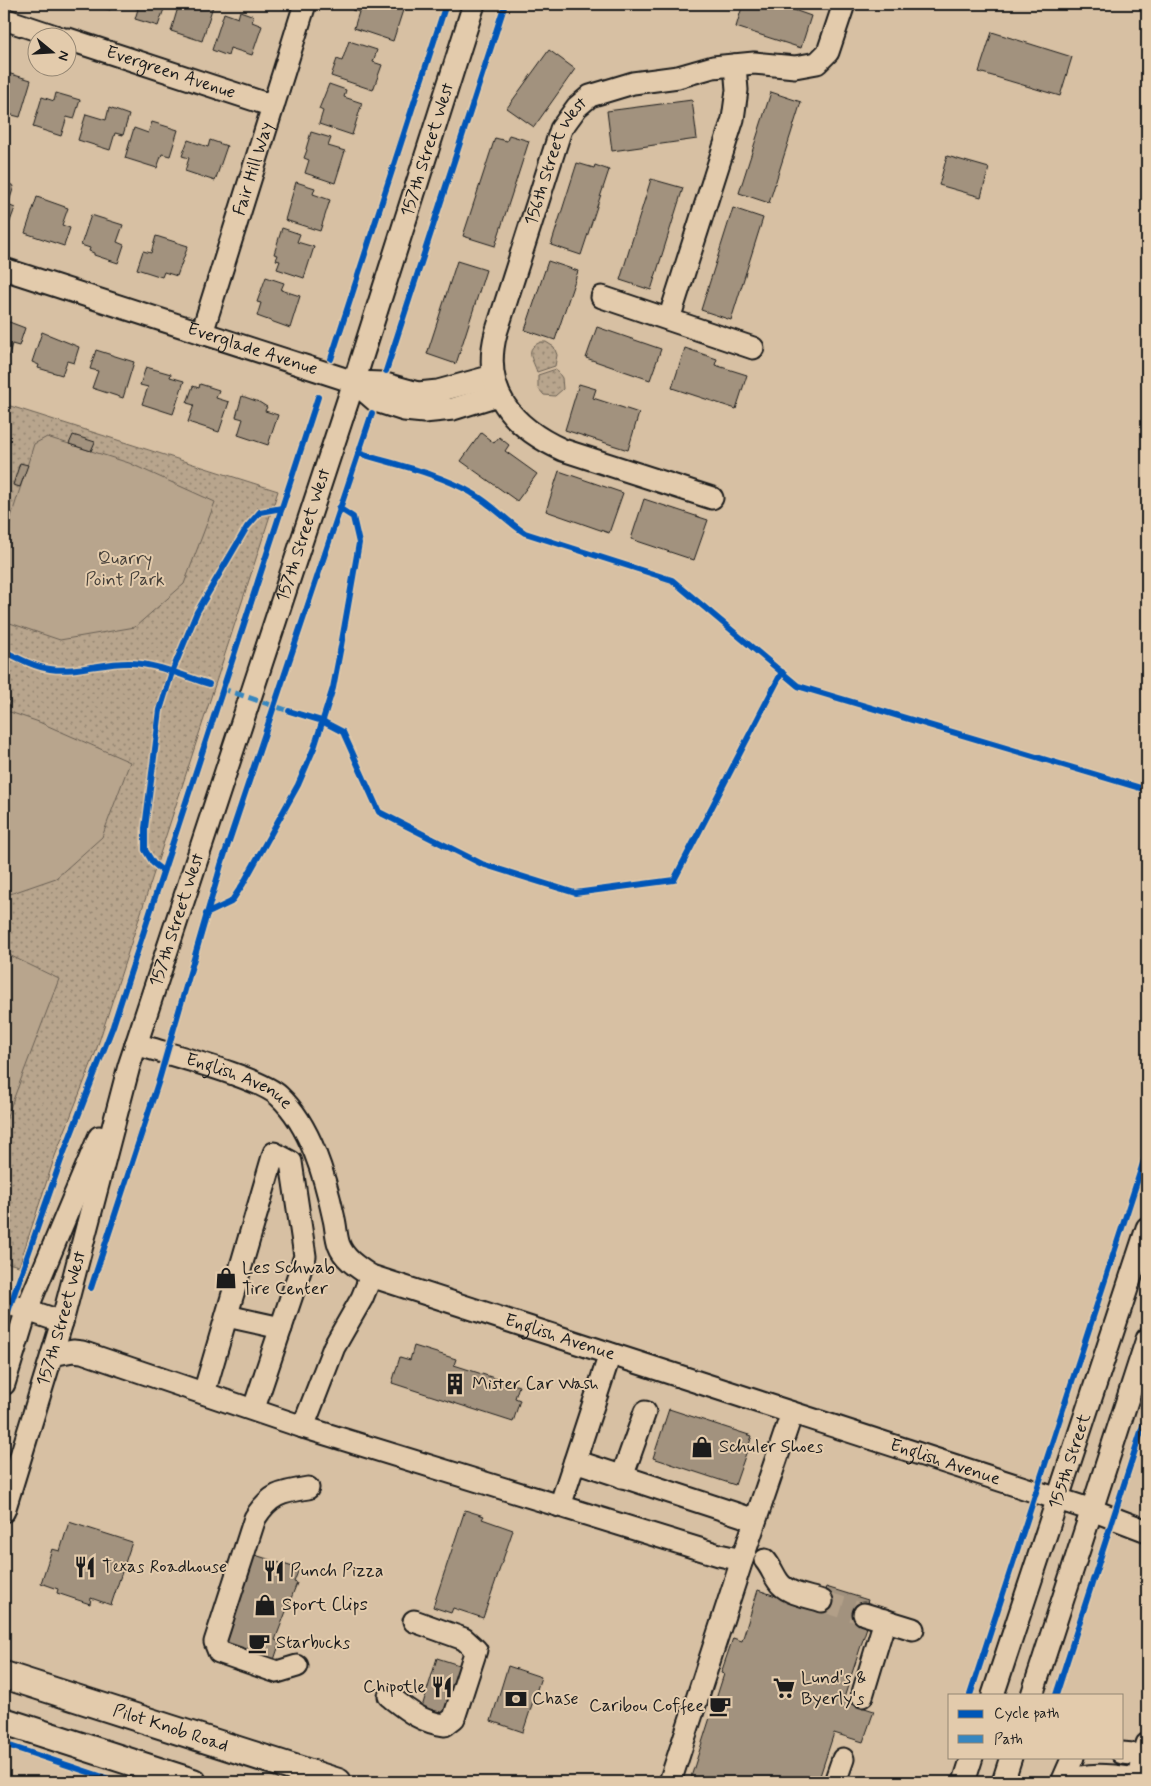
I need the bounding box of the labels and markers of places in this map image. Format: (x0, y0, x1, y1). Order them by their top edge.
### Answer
place label: Les Schwab Tire Center (242, 1256, 335, 1301)
shop icon: Les Schwab Tire Center (213, 1265, 239, 1291)
building icon: Mister Car Wash (442, 1371, 468, 1397)
place label: Mister Car Wash (472, 1372, 599, 1396)
shop icon: Schuler Shoes (689, 1434, 715, 1460)
place label: Schuler Shoes (719, 1435, 823, 1459)
restaurant icon: Texas Roadhouse (72, 1554, 98, 1580)
place label: Texas Roadhouse (102, 1555, 227, 1579)
restaurant icon: Punch Pizza (261, 1558, 287, 1584)
place label: Punch Pizza (290, 1559, 384, 1583)
shop icon: Sport Clips (252, 1592, 278, 1618)
place label: Sport Clips (282, 1593, 368, 1617)
cafe icon: Starbucks (246, 1630, 272, 1656)
place label: Starbucks (276, 1631, 350, 1655)
place label: Lund's & Byerly's (801, 1666, 867, 1711)
restaurant icon: Chipotle (429, 1674, 455, 1700)
place label: Chipotle (363, 1675, 426, 1699)
supermarket icon: Lund's & Byerly's (771, 1675, 797, 1701)
bank icon: Chase (503, 1686, 529, 1712)
place label: Chase (532, 1687, 579, 1711)
cafe icon: Caribou Coffee (707, 1693, 733, 1719)
place label: Caribou Coffee (589, 1694, 704, 1718)

